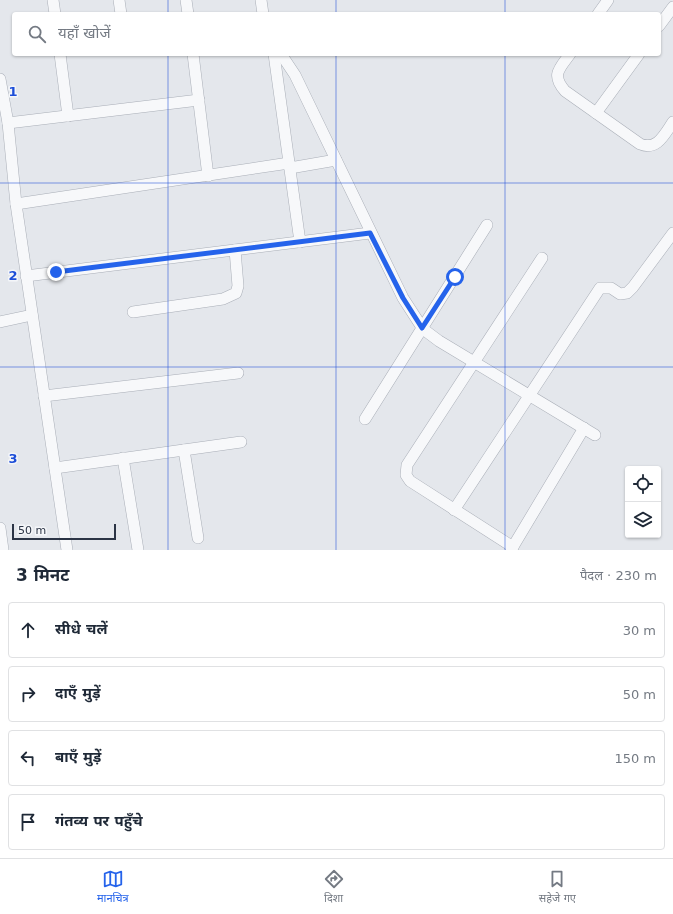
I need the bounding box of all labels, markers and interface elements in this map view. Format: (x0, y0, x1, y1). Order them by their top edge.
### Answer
search box (12, 12, 661, 56)
icon: search (26, 23, 48, 45)
text: यहाँ खोजें (58, 24, 111, 42)
text: 1 (8, 84, 18, 99)
route end (47, 263, 65, 281)
text: 2 (8, 268, 18, 283)
route start (446, 268, 464, 286)
text: 3 (8, 451, 18, 466)
map controls (625, 466, 661, 538)
button: locate (625, 466, 661, 502)
button: layers (625, 502, 661, 538)
scale bar (12, 522, 116, 541)
text: 50 m (18, 524, 46, 537)
text: 3 मिनट (16, 565, 69, 585)
text: पैदल · 230 m (580, 568, 657, 583)
icon: ahead (17, 619, 39, 641)
text: सीधे चलें (55, 620, 108, 638)
text: 30 m (623, 623, 656, 638)
icon: right (17, 683, 39, 705)
text: दाएँ मुड़ें (55, 684, 101, 702)
text: 50 m (623, 687, 656, 702)
icon: left (17, 747, 39, 769)
text: बाएँ मुड़ें (55, 748, 101, 766)
text: 150 m (614, 751, 656, 766)
icon: arrive (17, 811, 39, 833)
text: गंतव्य पर पहुँचे (55, 812, 143, 830)
tab: मानचित्र (97, 868, 129, 906)
tab: दिशा (323, 868, 345, 906)
tab: सहेजे गए (539, 868, 576, 906)

